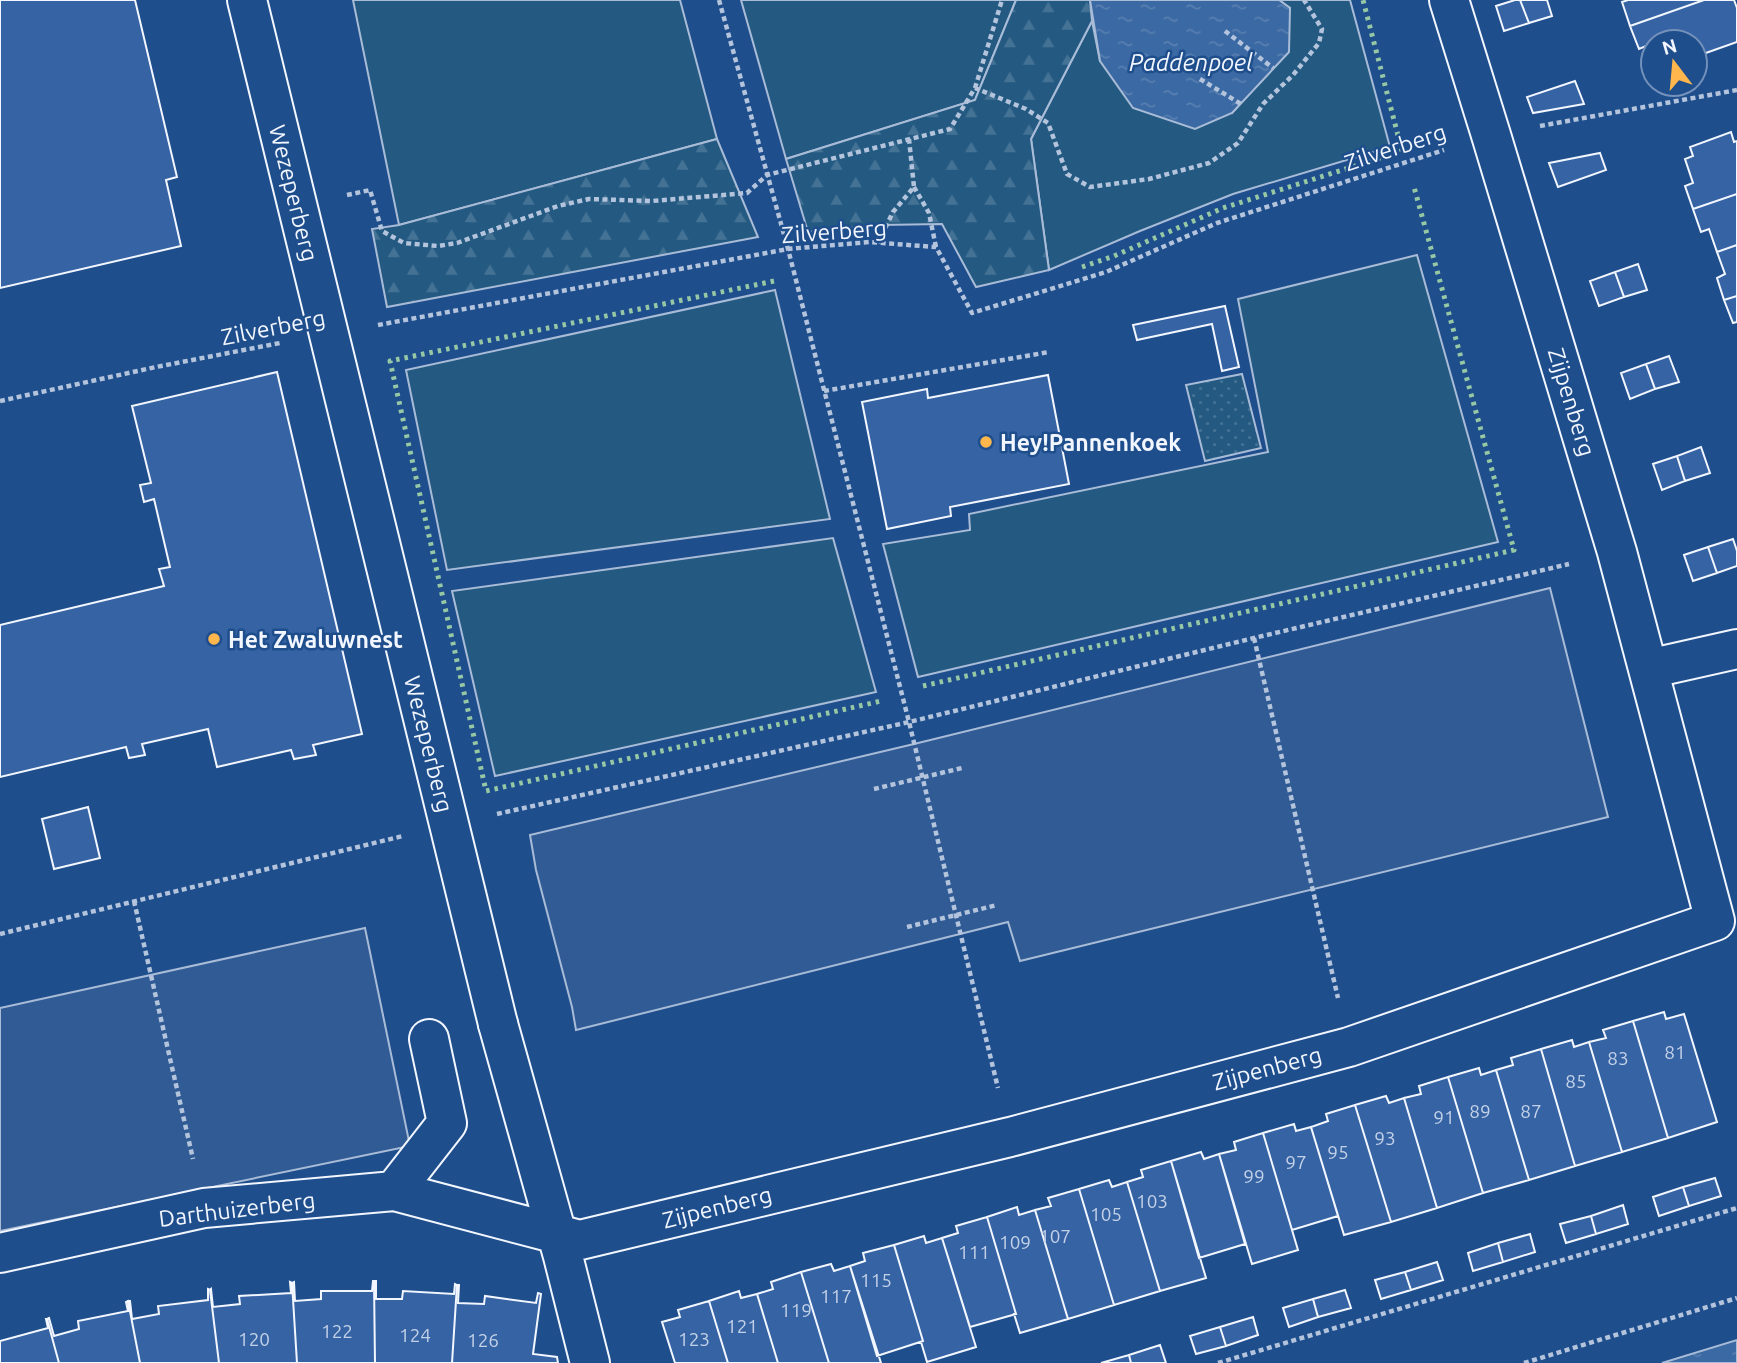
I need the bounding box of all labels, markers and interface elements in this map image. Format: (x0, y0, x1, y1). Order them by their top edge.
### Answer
north arrow (1639, 28, 1709, 98)
text: N (1659, 34, 1679, 59)
water label: Paddenpoel (1129, 49, 1253, 76)
street label: Zilverberg (1341, 119, 1449, 175)
street label: Wezeperberg (265, 122, 323, 264)
street label: Zilverberg (780, 215, 888, 247)
street label: Zilverberg (219, 305, 327, 349)
street label: Zijpenberg (1544, 345, 1600, 459)
place label: Hey!Pannenkoek (1000, 430, 1181, 455)
marker: Hey!Pannenkoek (978, 434, 994, 450)
place label: Het Zwaluwnest (228, 627, 403, 652)
marker: Het Zwaluwnest (206, 631, 222, 647)
street label: Wezeperberg (400, 673, 458, 815)
street label: Zijpenberg (1210, 1041, 1324, 1095)
house number: 81 (1664, 1041, 1686, 1063)
house number: 83 (1607, 1047, 1629, 1069)
house number: 85 (1565, 1070, 1587, 1092)
house number: 89 (1469, 1100, 1491, 1122)
house number: 87 (1520, 1100, 1542, 1122)
house number: 91 (1433, 1106, 1455, 1128)
house number: 93 (1374, 1127, 1396, 1149)
house number: 95 (1327, 1141, 1349, 1163)
house number: 97 (1285, 1151, 1307, 1173)
house number: 99 (1243, 1165, 1265, 1187)
street label: Zijpenberg (660, 1181, 774, 1233)
street label: Darthuizerberg (157, 1187, 317, 1231)
house number: 103 (1136, 1190, 1168, 1212)
house number: 105 (1090, 1203, 1122, 1225)
house number: 107 (1039, 1225, 1071, 1247)
house number: 109 (999, 1231, 1031, 1253)
house number: 111 (958, 1241, 990, 1263)
house number: 115 (860, 1269, 892, 1291)
house number: 117 (820, 1285, 852, 1307)
house number: 119 (780, 1299, 812, 1321)
house number: 121 (726, 1315, 758, 1337)
house number: 122 (321, 1320, 353, 1342)
house number: 124 (399, 1324, 431, 1346)
house number: 120 (238, 1328, 270, 1350)
house number: 123 (678, 1328, 710, 1350)
house number: 126 (467, 1329, 499, 1351)

